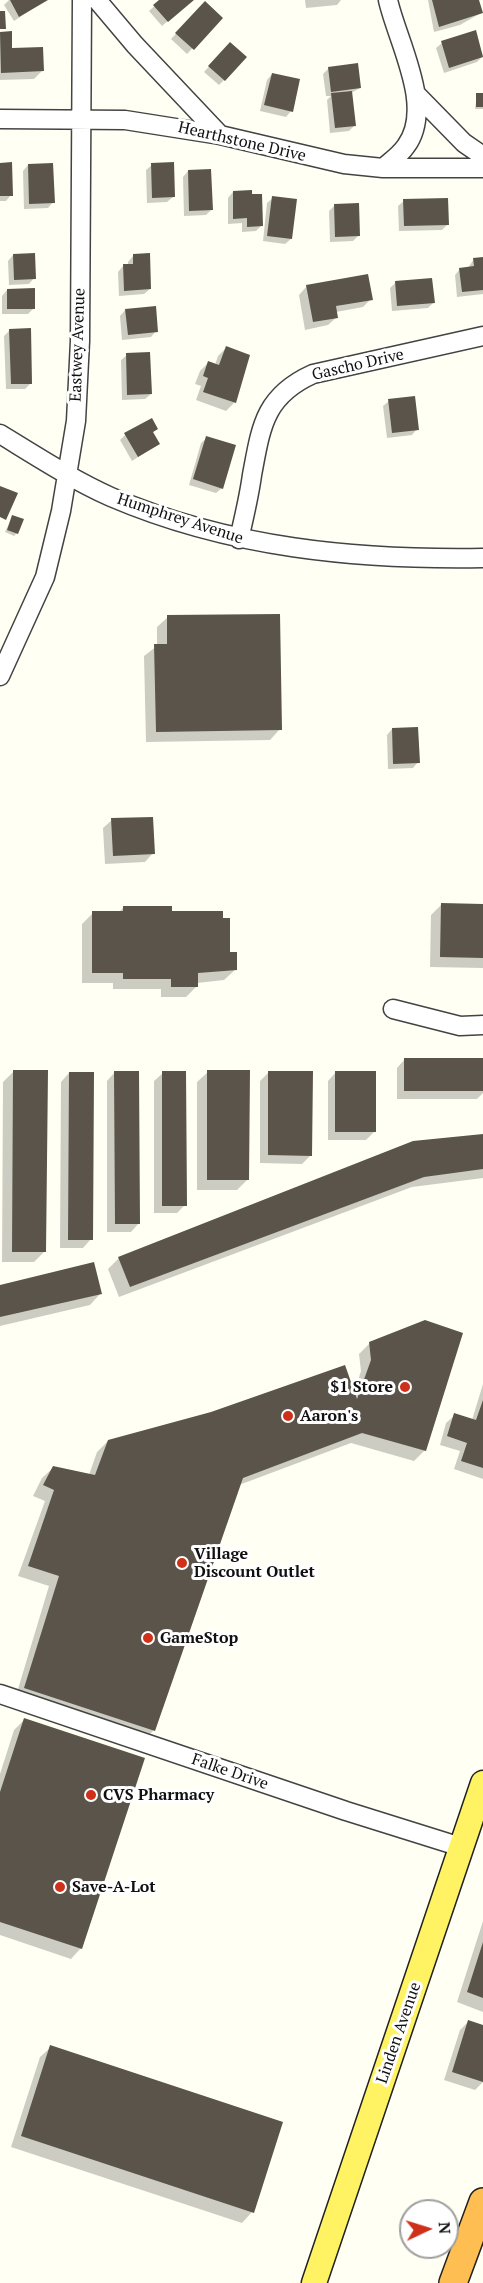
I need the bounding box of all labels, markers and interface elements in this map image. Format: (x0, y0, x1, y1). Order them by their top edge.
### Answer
street label: Hearthstone Drive (176, 118, 308, 166)
street label: Eastwey Avenue (66, 288, 90, 402)
street label: Gascho Drive (310, 345, 406, 385)
street label: Humphrey Avenue (115, 490, 245, 548)
place label: $1 Store (330, 1377, 393, 1397)
marker: $1 Store (398, 1380, 412, 1394)
place label: Aaron's (300, 1406, 358, 1426)
marker: Aaron's (281, 1409, 295, 1423)
place label: Village Discount Outlet (194, 1544, 315, 1582)
marker: Village Discount Outlet (175, 1556, 189, 1570)
place label: GameStop (160, 1628, 238, 1648)
marker: GameStop (141, 1631, 155, 1645)
street label: Falke Drive (189, 1750, 271, 1794)
place label: CVS Pharmacy (103, 1785, 214, 1805)
marker: CVS Pharmacy (84, 1788, 98, 1802)
place label: Save-A-Lot (72, 1877, 156, 1897)
marker: Save-A-Lot (53, 1880, 67, 1894)
street label: Linden Avenue (373, 1980, 425, 2086)
north arrow (399, 2199, 459, 2259)
text: N (434, 2221, 456, 2235)

